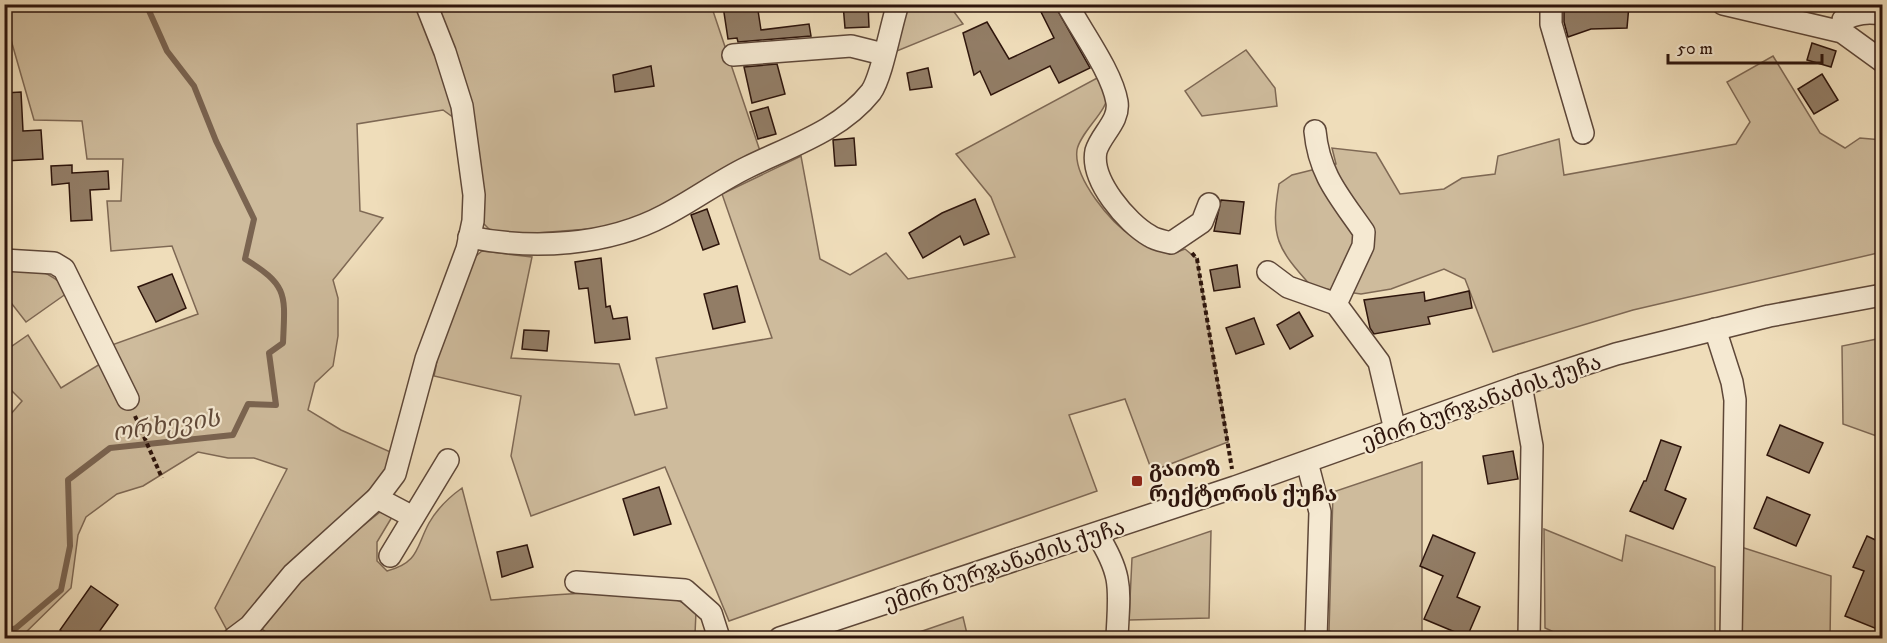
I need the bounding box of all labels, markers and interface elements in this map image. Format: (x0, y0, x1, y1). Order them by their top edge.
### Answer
scale bar (1668, 27, 1822, 65)
text: 50 m (1677, 38, 1713, 60)
street label: ემირ ბურჯანაძის ქუჩა (1358, 349, 1605, 456)
water label: ორხევის (111, 404, 222, 448)
place label: გაიოზ რექტორის ქუჩა (1149, 456, 1337, 508)
marker: გაიოზ რექტორის ქუჩა (1130, 474, 1144, 488)
street label: ემირ ბურჯანაძის ქუჩა (881, 514, 1128, 617)

